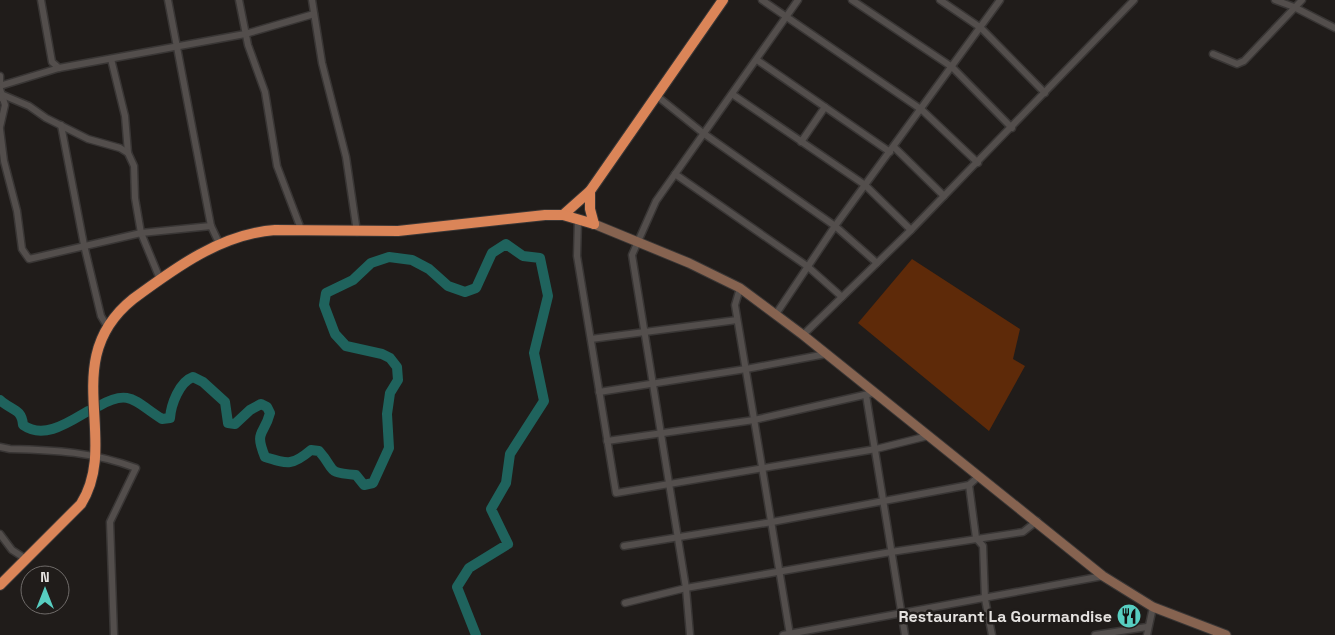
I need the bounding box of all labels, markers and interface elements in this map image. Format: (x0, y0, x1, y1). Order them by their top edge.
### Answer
north arrow (20, 565, 70, 615)
text: N (40, 568, 50, 586)
restaurant icon: Restaurant La Gourmandise (1116, 603, 1142, 629)
place label: Restaurant La Gourmandise (898, 606, 1112, 627)

